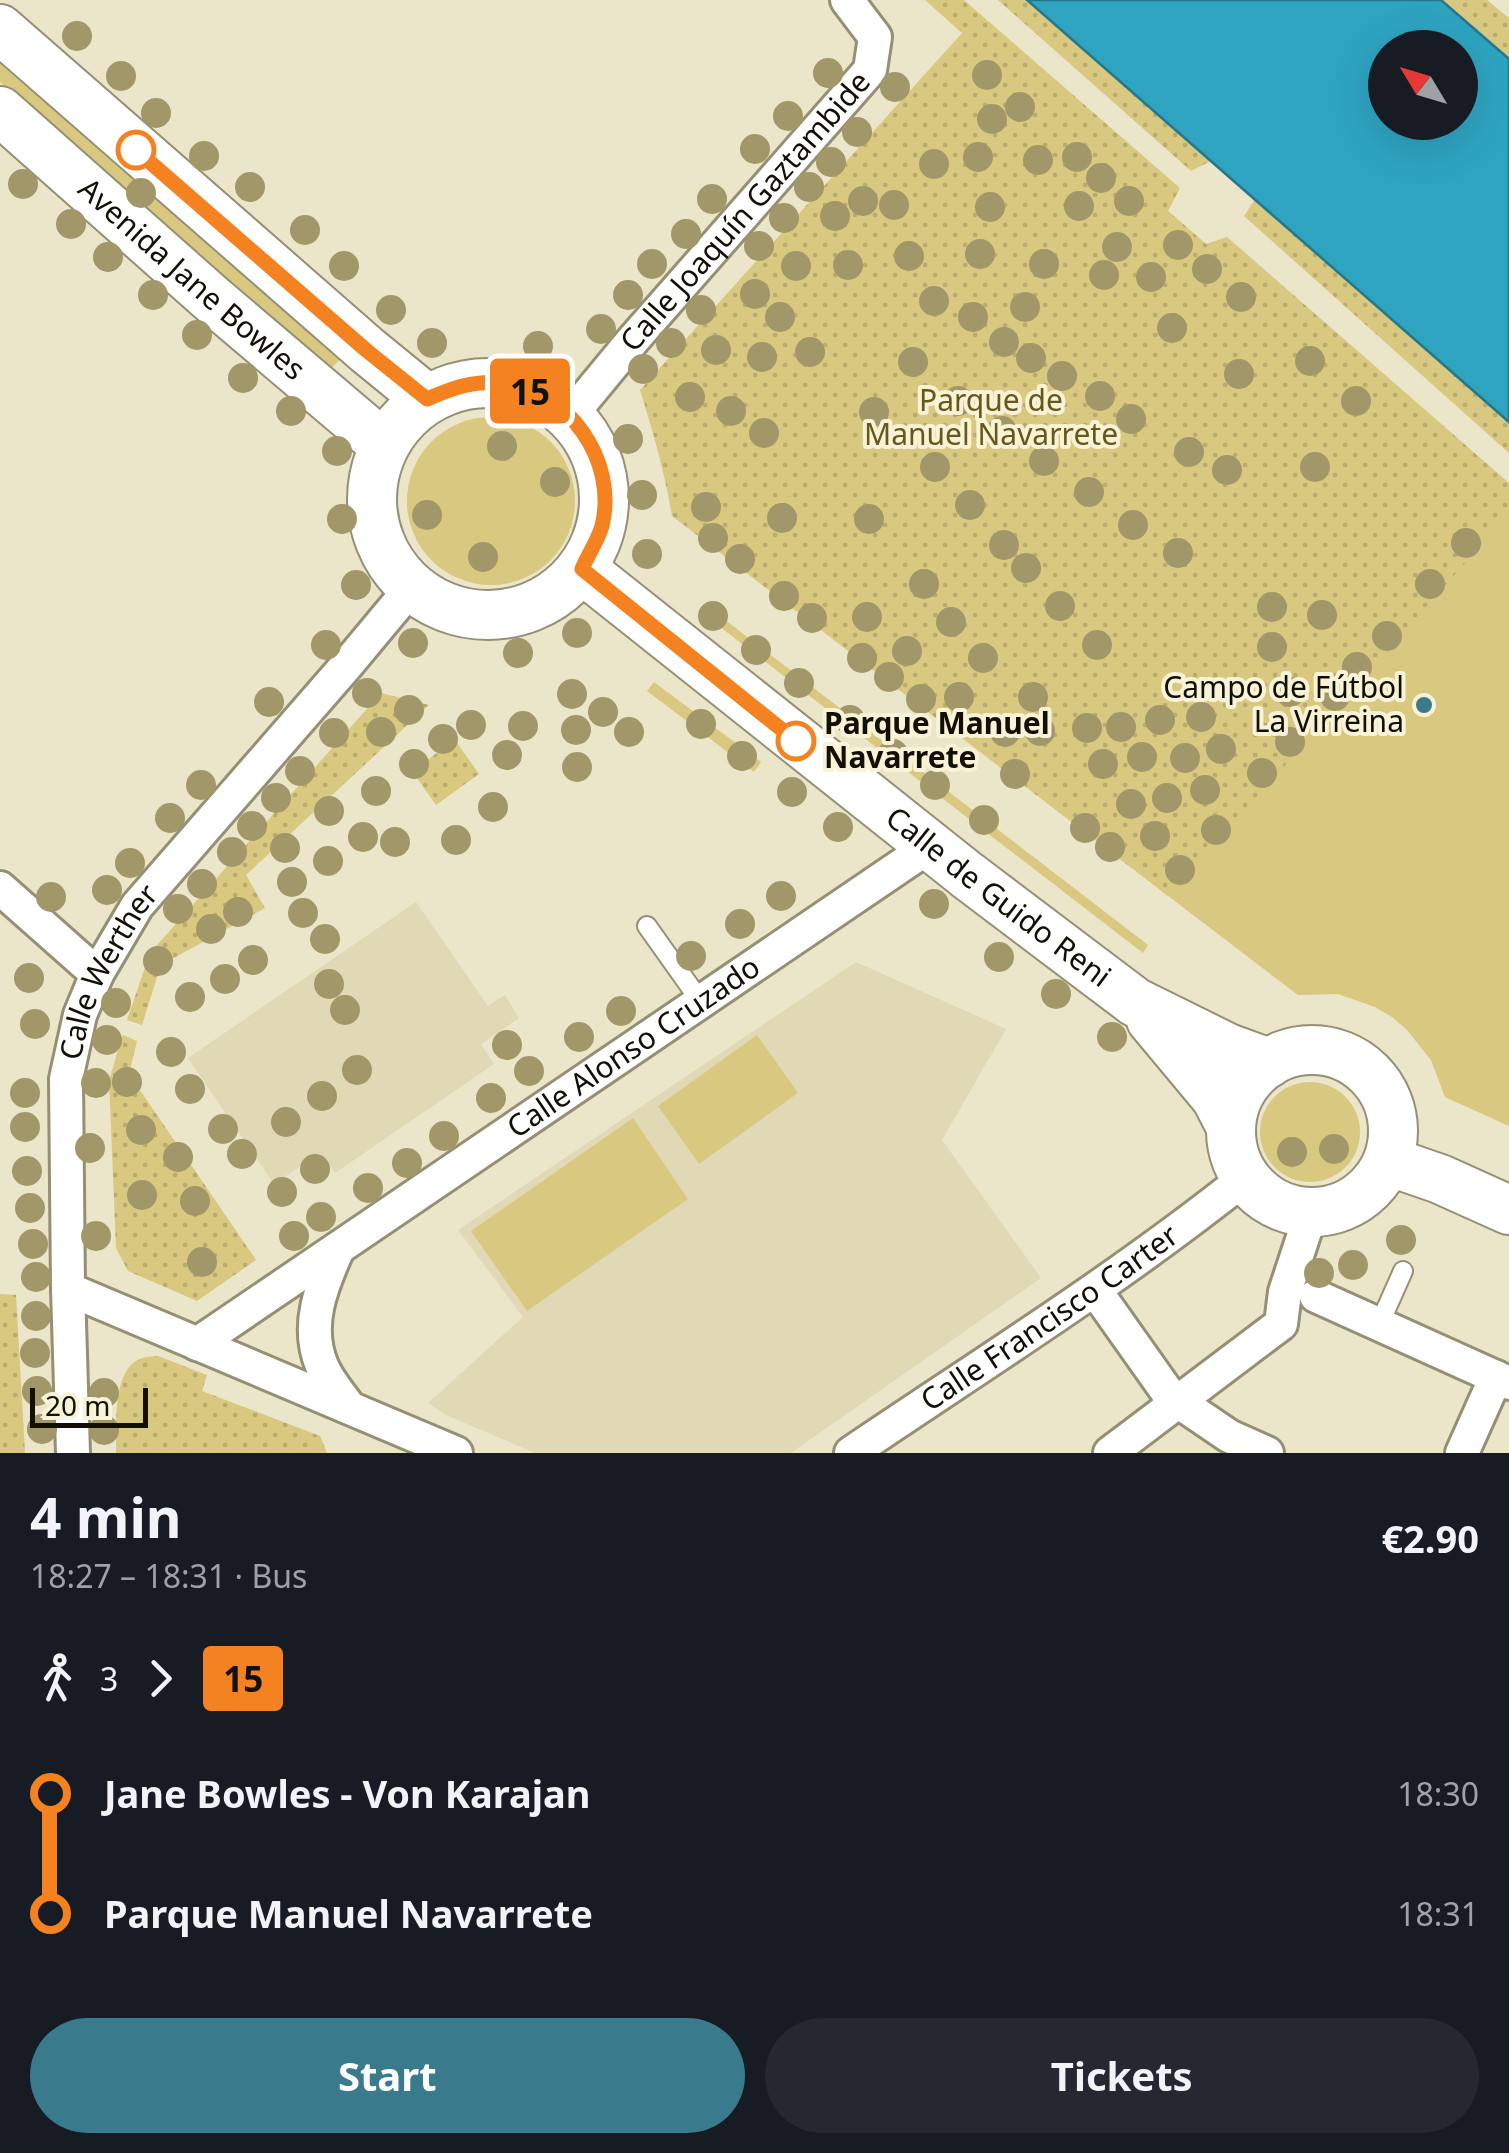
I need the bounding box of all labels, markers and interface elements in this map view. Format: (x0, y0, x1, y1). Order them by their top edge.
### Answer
north arrow (1368, 30, 1478, 140)
map controls (1368, 30, 1478, 140)
street label: Calle Joaquín Gaztambide (610, 62, 879, 359)
unlabelled marker (117, 131, 155, 169)
street label: Avenida Jane Bowles (70, 168, 315, 389)
line badge: 15 (485, 358, 575, 424)
text: 15 (510, 368, 550, 415)
park label: Parque de Manuel Navarrete (864, 379, 1118, 454)
place label: Campo de Fútbol La Virreina (1163, 666, 1404, 741)
marker: Campo de Fútbol La Virreina (1413, 694, 1435, 716)
place label: Parque Manuel Navarrete (824, 702, 1050, 777)
marker: Parque Manuel Navarrete (777, 722, 815, 760)
street label: Calle de Guido Reni (878, 796, 1120, 996)
street label: Calle Werther (49, 874, 166, 1063)
street label: Calle Alonso Cruzado (498, 945, 767, 1147)
street label: Calle Francisco Carter (912, 1214, 1186, 1420)
scale bar (30, 1383, 148, 1428)
text: 20 m (45, 1386, 111, 1424)
text: 4 min (30, 1479, 182, 1554)
text: €2.90 (1381, 1512, 1479, 1564)
text: 18:27 – 18:31 · Bus (30, 1554, 307, 1597)
icon: walk (30, 1651, 85, 1706)
icon: forward (133, 1651, 188, 1706)
text: 15 (223, 1655, 263, 1702)
text: 3 (100, 1657, 118, 1700)
text: Jane Bowles - Von Karajan (104, 1767, 590, 1819)
text: 18:30 (1397, 1772, 1479, 1815)
text: Parque Manuel Navarrete (104, 1887, 593, 1939)
text: 18:31 (1397, 1892, 1479, 1935)
button: Start (30, 2018, 745, 2133)
button: Tickets (765, 2018, 1479, 2133)

